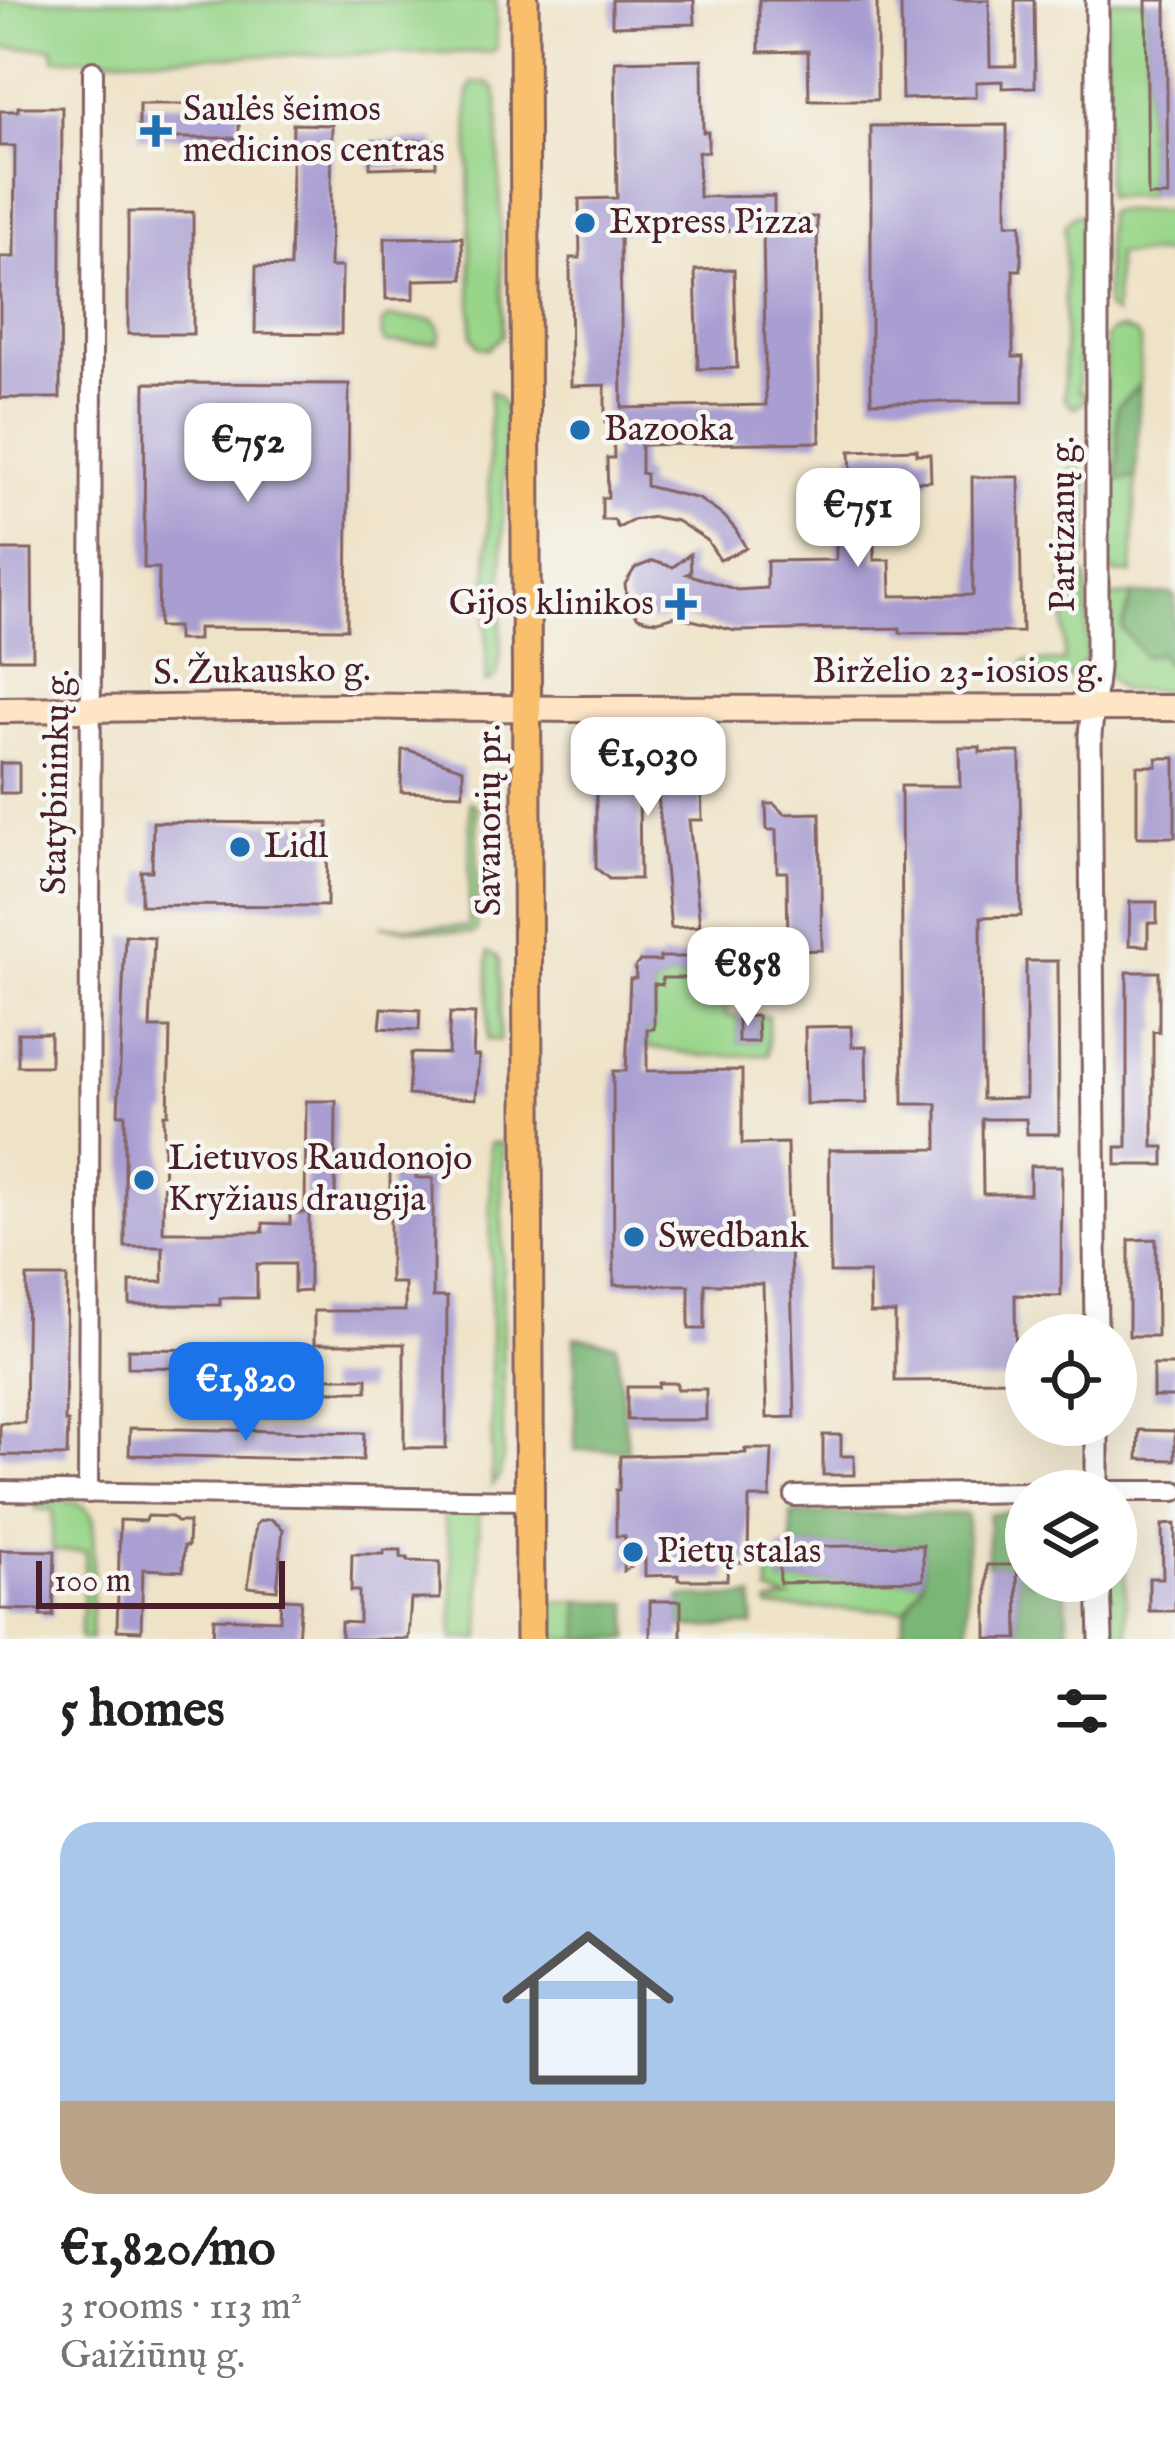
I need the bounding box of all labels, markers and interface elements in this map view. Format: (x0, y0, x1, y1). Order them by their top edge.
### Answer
place label: Saulės šeimos medicinos centras (183, 87, 445, 174)
marker: Saulės šeimos medicinos centras (140, 115, 172, 147)
place label: Express Pizza (609, 200, 814, 246)
marker: Express Pizza (572, 210, 598, 236)
pin: €752 (177, 403, 319, 505)
place label: Bazooka (604, 407, 734, 453)
text: €752 (211, 417, 285, 466)
marker: Bazooka (567, 417, 593, 443)
street label: Partizanų g. (1041, 436, 1087, 612)
pin: €751 (787, 468, 929, 570)
text: €751 (823, 482, 893, 531)
place label: Gijos klinikos (449, 581, 654, 627)
marker: Gijos klinikos (665, 588, 697, 620)
street label: S. Žukausko g. (153, 647, 371, 697)
street label: Birželio 23-iosios g. (812, 649, 1104, 695)
street label: Statybininkų g. (32, 669, 82, 895)
pin: €1,030 (550, 717, 746, 819)
street label: Savanorių pr. (467, 724, 513, 916)
text: €1,030 (598, 731, 698, 780)
place label: Lidl (264, 824, 328, 870)
marker: Lidl (227, 834, 253, 860)
pin: €858 (677, 927, 819, 1029)
text: €858 (714, 941, 782, 990)
place label: Lietuvos Raudonojo Kryžiaus draugija (168, 1136, 473, 1223)
marker: Lietuvos Raudonojo Kryžiaus draugija (131, 1167, 157, 1193)
place label: Swedbank (658, 1214, 809, 1260)
marker: Swedbank (621, 1224, 647, 1250)
map controls (1005, 1314, 1137, 1602)
button: locate (1005, 1314, 1137, 1446)
pin: €1,820 (148, 1342, 344, 1444)
text: €1,820 (196, 1356, 296, 1405)
button: layers (1005, 1470, 1137, 1602)
place label: Pietų stalas (657, 1529, 821, 1575)
marker: Pietų stalas (620, 1539, 646, 1565)
scale bar (36, 1555, 285, 1608)
text: 100 m (54, 1561, 131, 1603)
icon: filters (1049, 1678, 1115, 1744)
text: 5 homes (60, 1679, 225, 1744)
icon: home (480, 1900, 696, 2116)
text: €1,820/mo (60, 2218, 276, 2283)
text: 3 rooms · 113 m² (60, 2283, 302, 2332)
text: Gaižiūnų g. (60, 2332, 245, 2381)

